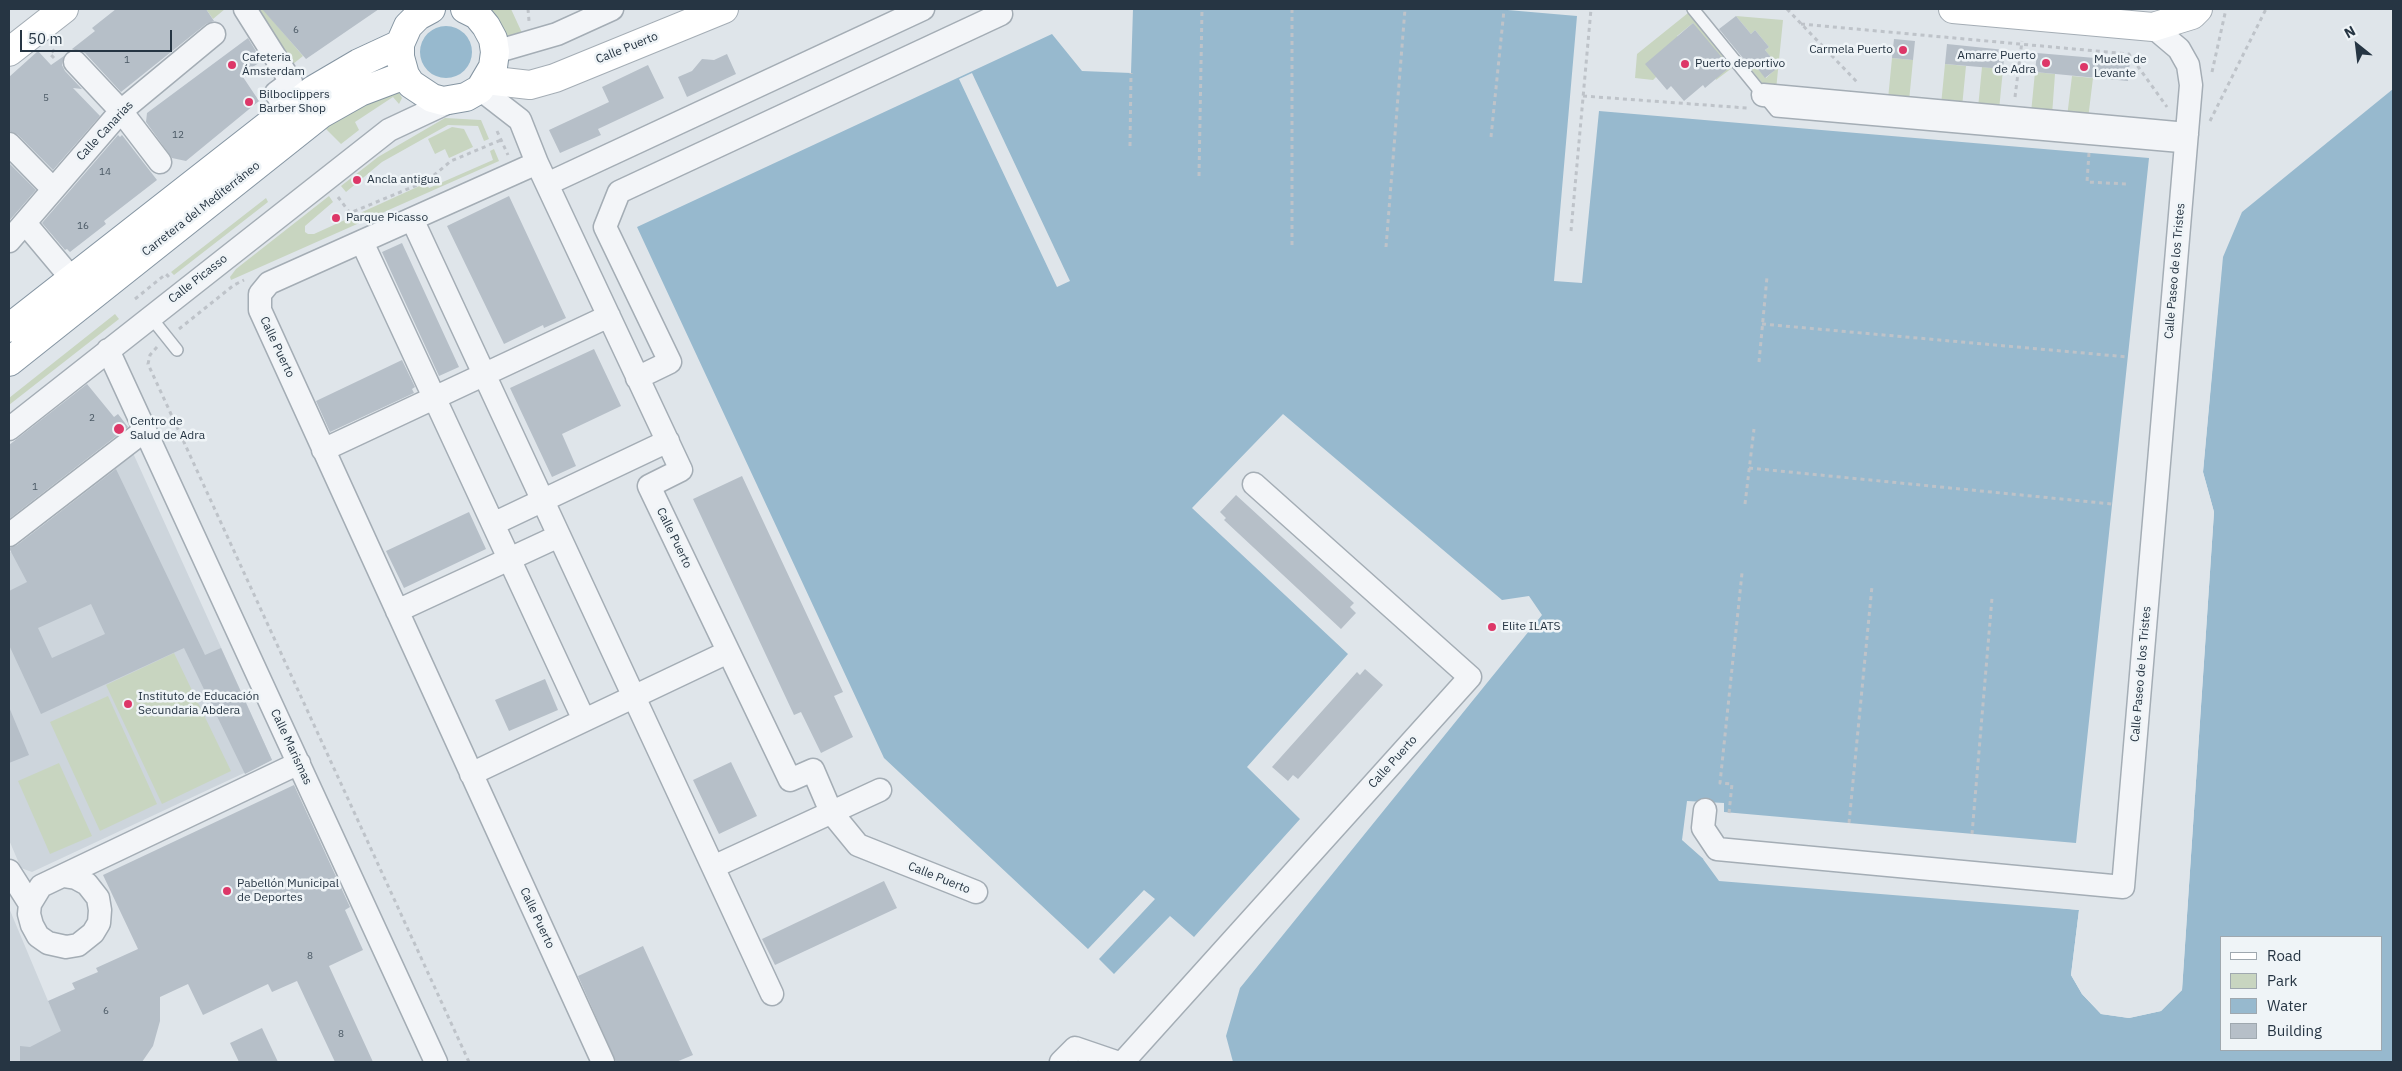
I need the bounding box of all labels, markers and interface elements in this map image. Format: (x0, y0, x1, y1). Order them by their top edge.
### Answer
scale bar (22, 20, 175, 52)
north arrow (2332, 20, 2382, 70)
text: N (2341, 22, 2359, 42)
house number: 6 (293, 24, 299, 36)
text: 50 m (28, 29, 63, 48)
street label: Calle Puerto (594, 29, 660, 67)
place label: Carmela Puerto (1809, 43, 1893, 57)
marker: Carmela Puerto (1897, 44, 1909, 56)
place label: Amarre Puerto de Adra (1957, 49, 2036, 77)
place label: Cafeteria Ámsterdam (242, 51, 305, 79)
place label: Muelle de Levante (2094, 53, 2147, 81)
house number: 1 (124, 54, 130, 66)
place label: Puerto deportivo (1695, 57, 1785, 71)
marker: Amarre Puerto de Adra (2040, 57, 2052, 69)
marker: Puerto deportivo (1679, 58, 1691, 70)
marker: Cafeteria Ámsterdam (226, 59, 238, 71)
marker: Muelle de Levante (2078, 61, 2090, 73)
place label: Bilboclippers Barber Shop (259, 88, 330, 116)
house number: 5 (43, 92, 49, 104)
marker: Bilboclippers Barber Shop (243, 96, 255, 108)
street label: Calle Canarias (74, 98, 136, 164)
house number: 12 (172, 129, 184, 141)
street label: Carretera del Mediterráneo (139, 159, 263, 259)
house number: 14 (99, 166, 111, 178)
place label: Ancla antigua (367, 173, 440, 187)
marker: Ancla antigua (351, 174, 363, 186)
street label: Calle Paseo de los Tristes (2162, 202, 2188, 340)
place label: Parque Picasso (346, 211, 428, 225)
marker: Parque Picasso (330, 212, 342, 224)
house number: 16 (77, 220, 89, 232)
street label: Calle Picasso (166, 252, 230, 306)
street label: Calle Puerto (257, 314, 297, 380)
house number: 2 (89, 412, 95, 424)
place label: Centro de Salud de Adra (130, 415, 205, 443)
marker: Centro de Salud de Adra (112, 422, 126, 436)
house number: 1 (32, 481, 38, 493)
street label: Calle Puerto (653, 505, 695, 571)
street label: Calle Paseo de los Tristes (2128, 605, 2154, 743)
place label: Elite ILATS (1502, 620, 1560, 634)
marker: Elite ILATS (1486, 621, 1498, 633)
place label: Instituto de Educación Secundaria Abdera (138, 690, 259, 718)
marker: Instituto de Educación Secundaria Abdera (122, 698, 134, 710)
street label: Calle Marismas (267, 707, 315, 787)
street label: Calle Puerto (1366, 733, 1420, 791)
street label: Calle Puerto (906, 859, 972, 897)
place label: Pabellón Municipal de Deportes (237, 877, 339, 905)
marker: Pabellón Municipal de Deportes (221, 885, 233, 897)
street label: Calle Puerto (517, 885, 557, 951)
legend (2220, 936, 2382, 1051)
text: Road (2267, 946, 2302, 965)
house number: 8 (307, 950, 313, 962)
text: Park (2267, 971, 2297, 990)
text: Water (2267, 996, 2307, 1015)
house number: 6 (103, 1005, 109, 1017)
text: Building (2267, 1021, 2322, 1040)
house number: 8 (338, 1028, 344, 1040)

